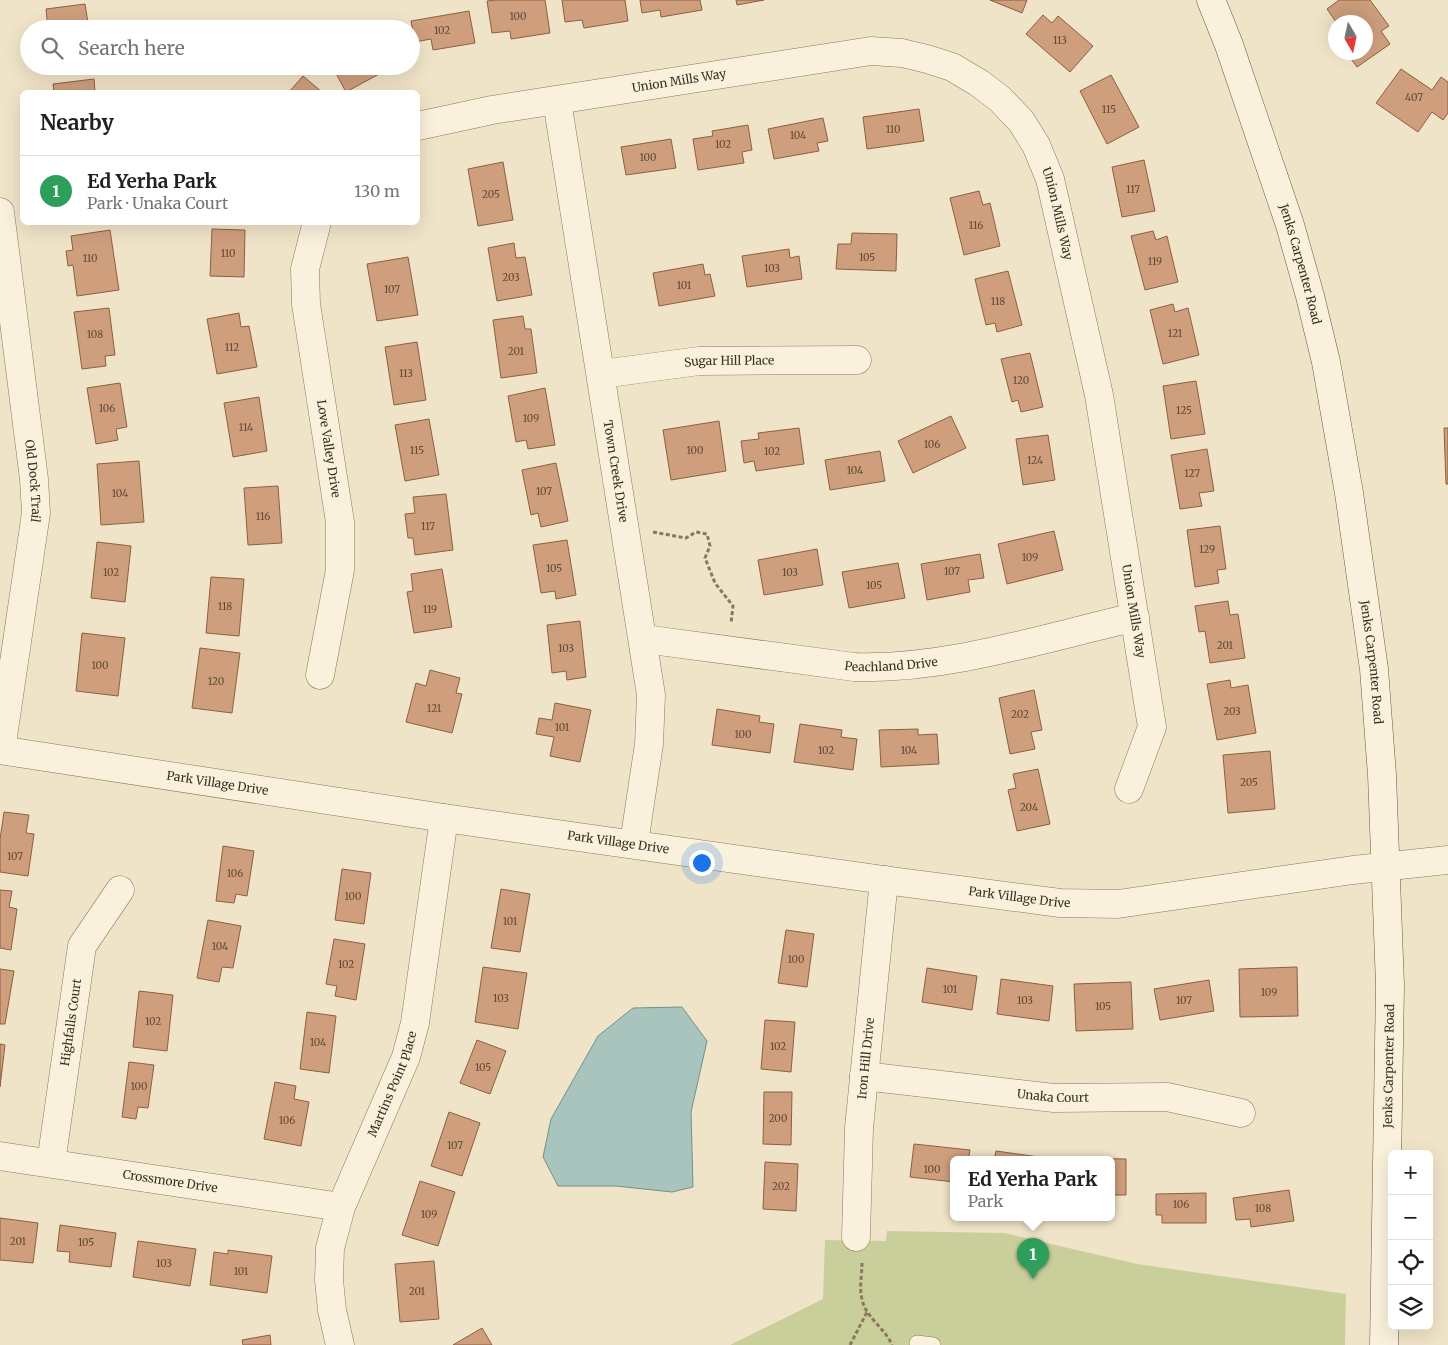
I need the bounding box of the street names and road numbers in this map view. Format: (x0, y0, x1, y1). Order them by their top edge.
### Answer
street label: Union Mills Way (631, 66, 727, 95)
street label: Union Mills Way (1039, 165, 1076, 261)
street label: Jenks Carpenter Road (1276, 201, 1325, 326)
street label: Sugar Hill Place (683, 353, 774, 370)
street label: Love Valley Drive (314, 399, 344, 499)
street label: Town Creek Drive (601, 419, 632, 524)
street label: Old Dock Trail (22, 439, 44, 524)
street label: Union Mills Way (1119, 563, 1149, 659)
street label: Jenks Carpenter Road (1357, 598, 1386, 725)
street label: Peachland Drive (844, 654, 939, 674)
street label: Park Village Drive (166, 768, 269, 798)
street label: Park Village Drive (566, 827, 670, 857)
street label: Park Village Drive (967, 883, 1070, 910)
street label: Highfalls Court (57, 977, 84, 1067)
street label: Jenks Carpenter Road (1380, 1004, 1397, 1129)
street label: Iron Hill Drive (854, 1017, 877, 1100)
street label: Martins Point Place (364, 1029, 420, 1139)
street label: Unaka Court (1016, 1086, 1089, 1105)
street label: Crossmore Drive (122, 1166, 219, 1195)

